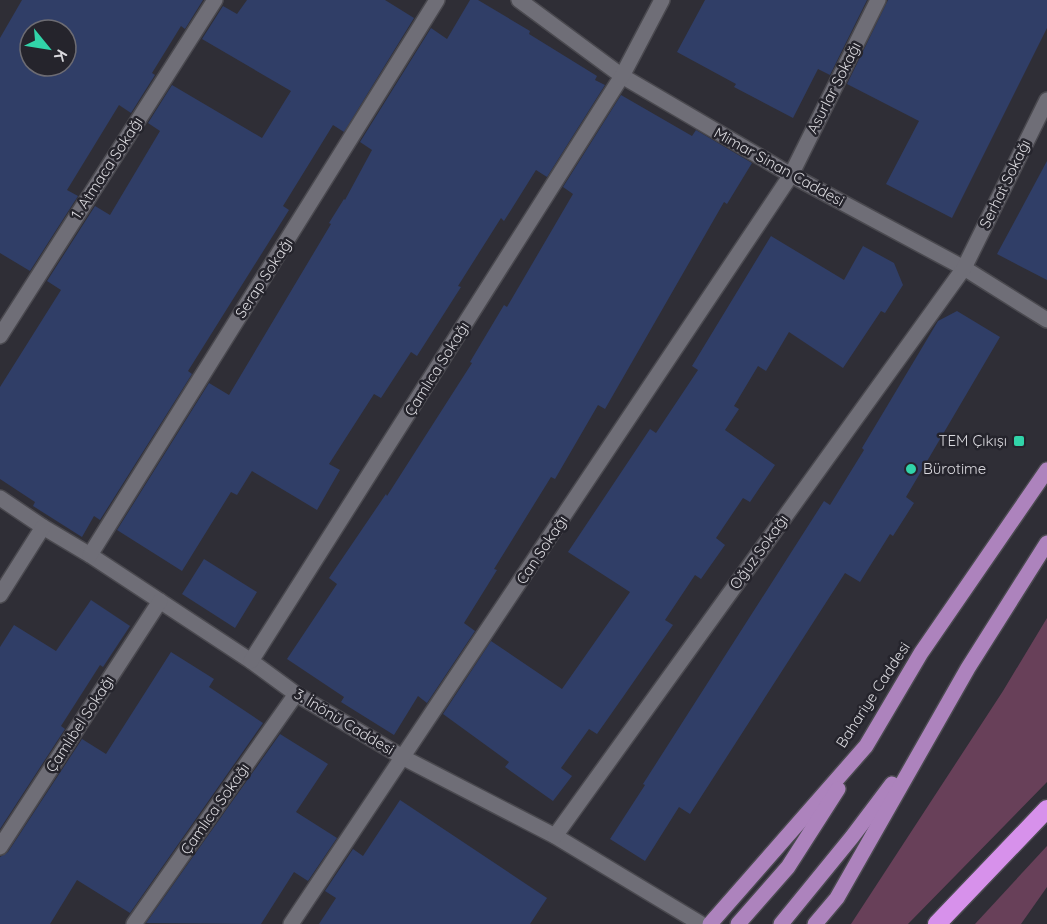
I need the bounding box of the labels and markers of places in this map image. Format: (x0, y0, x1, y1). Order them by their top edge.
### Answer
place label: TEM Çıkışı (938, 431, 1007, 450)
marker: TEM Çıkışı (1012, 434, 1026, 448)
place label: Bürotime (923, 459, 986, 478)
marker: Bürotime (904, 462, 918, 476)

